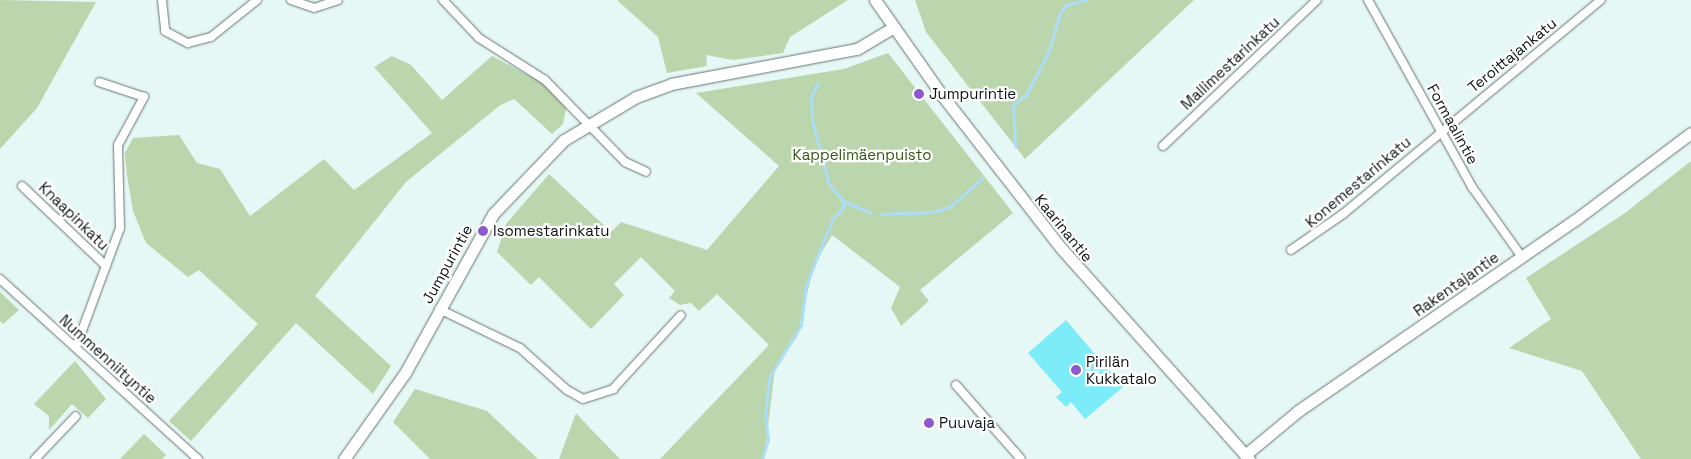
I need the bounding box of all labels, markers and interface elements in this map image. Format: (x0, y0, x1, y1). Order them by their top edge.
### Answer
street label: Mallimestarinkatu (1177, 13, 1283, 113)
street label: Teroittajankatu (1464, 14, 1560, 96)
street label: Formaalintie (1424, 81, 1482, 167)
place label: Jumpurintie (929, 85, 1016, 103)
marker: Jumpurintie (913, 88, 925, 100)
street label: Konemestarinkatu (1302, 133, 1414, 231)
park label: Kappelimäenpuisto (793, 146, 931, 164)
street label: Knaapinkatu (35, 178, 113, 254)
street label: Kaarinantie (1031, 190, 1097, 266)
street label: Jumpurintie (418, 221, 476, 307)
place label: Isomestarinkatu (493, 222, 609, 240)
marker: Isomestarinkatu (477, 225, 489, 237)
street label: Rakentajantie (1410, 248, 1502, 320)
street label: Nummenniityntie (56, 311, 160, 407)
place label: Pirilän Kukkatalo (1086, 352, 1157, 387)
marker: Pirilän Kukkatalo (1070, 364, 1082, 376)
place label: Puuvaja (939, 414, 995, 432)
marker: Puuvaja (923, 417, 935, 429)

